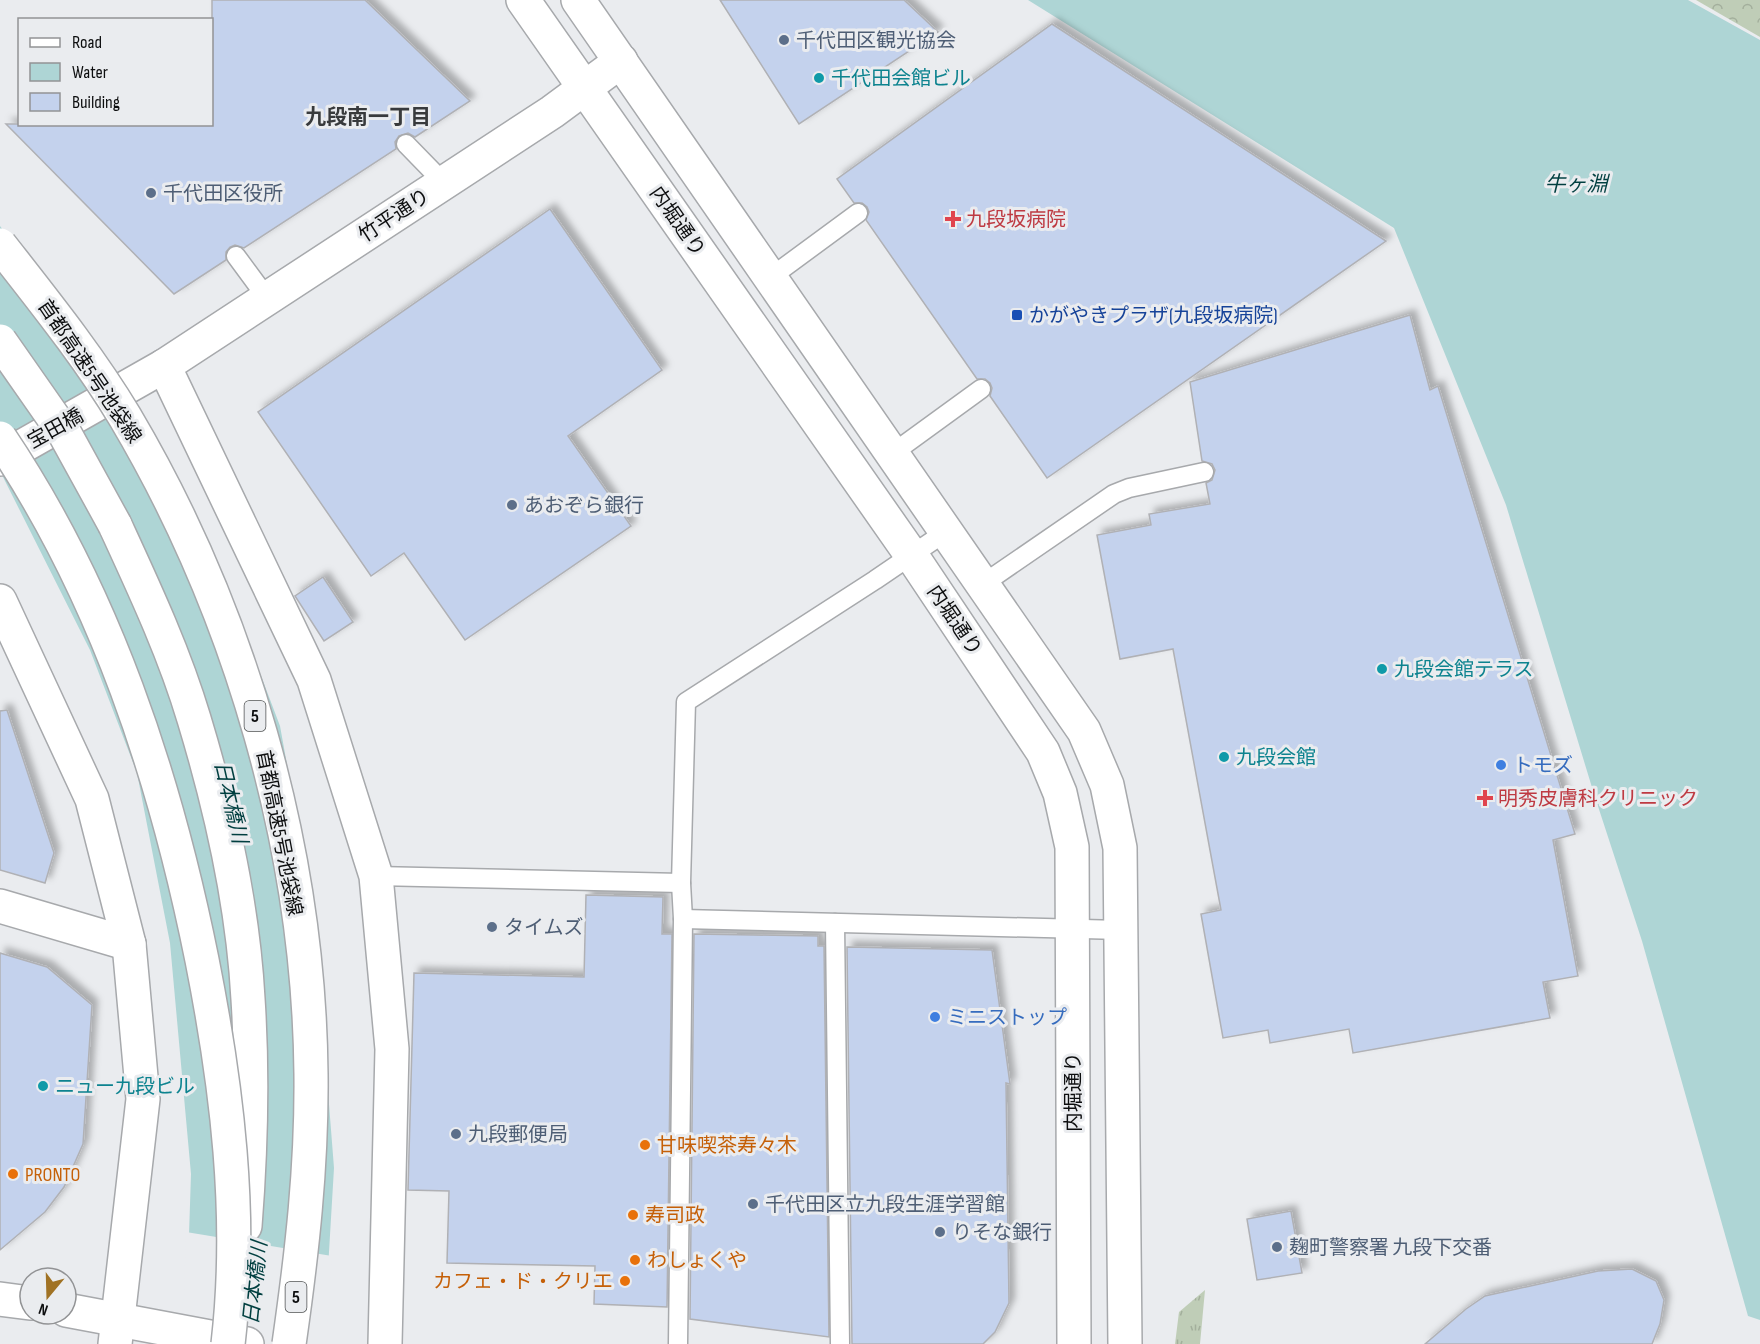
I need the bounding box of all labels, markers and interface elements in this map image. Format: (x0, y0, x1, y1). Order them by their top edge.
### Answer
legend (18, 18, 213, 126)
place label: 千代田区観光協会 (796, 29, 956, 53)
text: Road (72, 32, 102, 53)
marker: 千代田区観光協会 (777, 33, 791, 47)
text: Water (72, 62, 108, 83)
place label: 千代田会館ビル (831, 67, 971, 91)
marker: 千代田会館ビル (812, 71, 826, 85)
text: Building (72, 92, 120, 113)
district label: 九段南一丁目 (305, 105, 431, 130)
water label: 牛ヶ淵 (1545, 172, 1610, 197)
place label: 千代田区役所 (163, 182, 283, 206)
street label: 内堀通り (644, 182, 710, 261)
street label: 竹平通り (354, 184, 435, 248)
marker: 千代田区役所 (144, 186, 158, 200)
place label: 九段坂病院 (966, 208, 1066, 232)
marker: 九段坂病院 (944, 210, 962, 228)
street label: 首都高速5号池袋線 (32, 295, 146, 448)
place label: かがやきプラザ(九段坂病院) (1029, 304, 1278, 328)
marker: かがやきプラザ(九段坂病院) (1010, 308, 1024, 322)
street label: 宝田橋 (23, 404, 88, 454)
place label: あおぞら銀行 (524, 494, 644, 518)
marker: あおぞら銀行 (505, 498, 519, 512)
street label: 内堀通り (922, 581, 986, 660)
place label: 九段会館テラス (1394, 658, 1534, 682)
marker: 九段会館テラス (1375, 662, 1389, 676)
road number: 5 (244, 701, 266, 731)
place label: 九段会館 (1236, 746, 1316, 770)
street label: 首都高速5号池袋線 (251, 748, 307, 918)
marker: 九段会館 (1217, 750, 1231, 764)
place label: トモズ (1513, 754, 1573, 778)
water label: 日本橋川 (209, 758, 253, 848)
marker: トモズ (1494, 758, 1508, 772)
place label: 明秀皮膚科クリニック (1498, 787, 1698, 811)
marker: 明秀皮膚科クリニック (1476, 789, 1494, 807)
place label: タイムズ (504, 916, 584, 940)
marker: タイムズ (485, 920, 499, 934)
place label: ミニストップ (947, 1006, 1067, 1030)
marker: ミニストップ (928, 1010, 942, 1024)
street label: 内堀通り (1062, 1052, 1086, 1132)
place label: ニュー九段ビル (55, 1075, 195, 1099)
marker: ニュー九段ビル (36, 1079, 50, 1093)
place label: 九段郵便局 (468, 1123, 568, 1147)
marker: 九段郵便局 (449, 1127, 463, 1141)
place label: 甘味喫茶寿々木 (657, 1134, 797, 1158)
marker: 甘味喫茶寿々木 (638, 1138, 652, 1152)
place label: PRONTO (25, 1163, 80, 1187)
marker: PRONTO (6, 1167, 20, 1181)
place label: 千代田区立九段生涯学習館 (765, 1193, 1005, 1217)
marker: 千代田区立九段生涯学習館 (746, 1197, 760, 1211)
place label: 寿司政 (645, 1204, 705, 1228)
marker: 寿司政 (626, 1208, 640, 1222)
place label: りそな銀行 (952, 1221, 1052, 1245)
marker: りそな銀行 (933, 1225, 947, 1239)
place label: 麹町警察署 九段下交番 (1289, 1236, 1492, 1260)
water label: 日本橋川 (239, 1238, 273, 1326)
marker: 麹町警察署 九段下交番 (1270, 1240, 1284, 1254)
place label: わしょくや (647, 1249, 747, 1273)
marker: わしょくや (628, 1253, 642, 1267)
north arrow (18, 1266, 78, 1326)
place label: カフェ・ド・クリエ (433, 1270, 613, 1294)
marker: カフェ・ド・クリエ (618, 1274, 632, 1288)
road number: 5 (286, 1282, 306, 1312)
text: N (36, 1298, 51, 1319)

